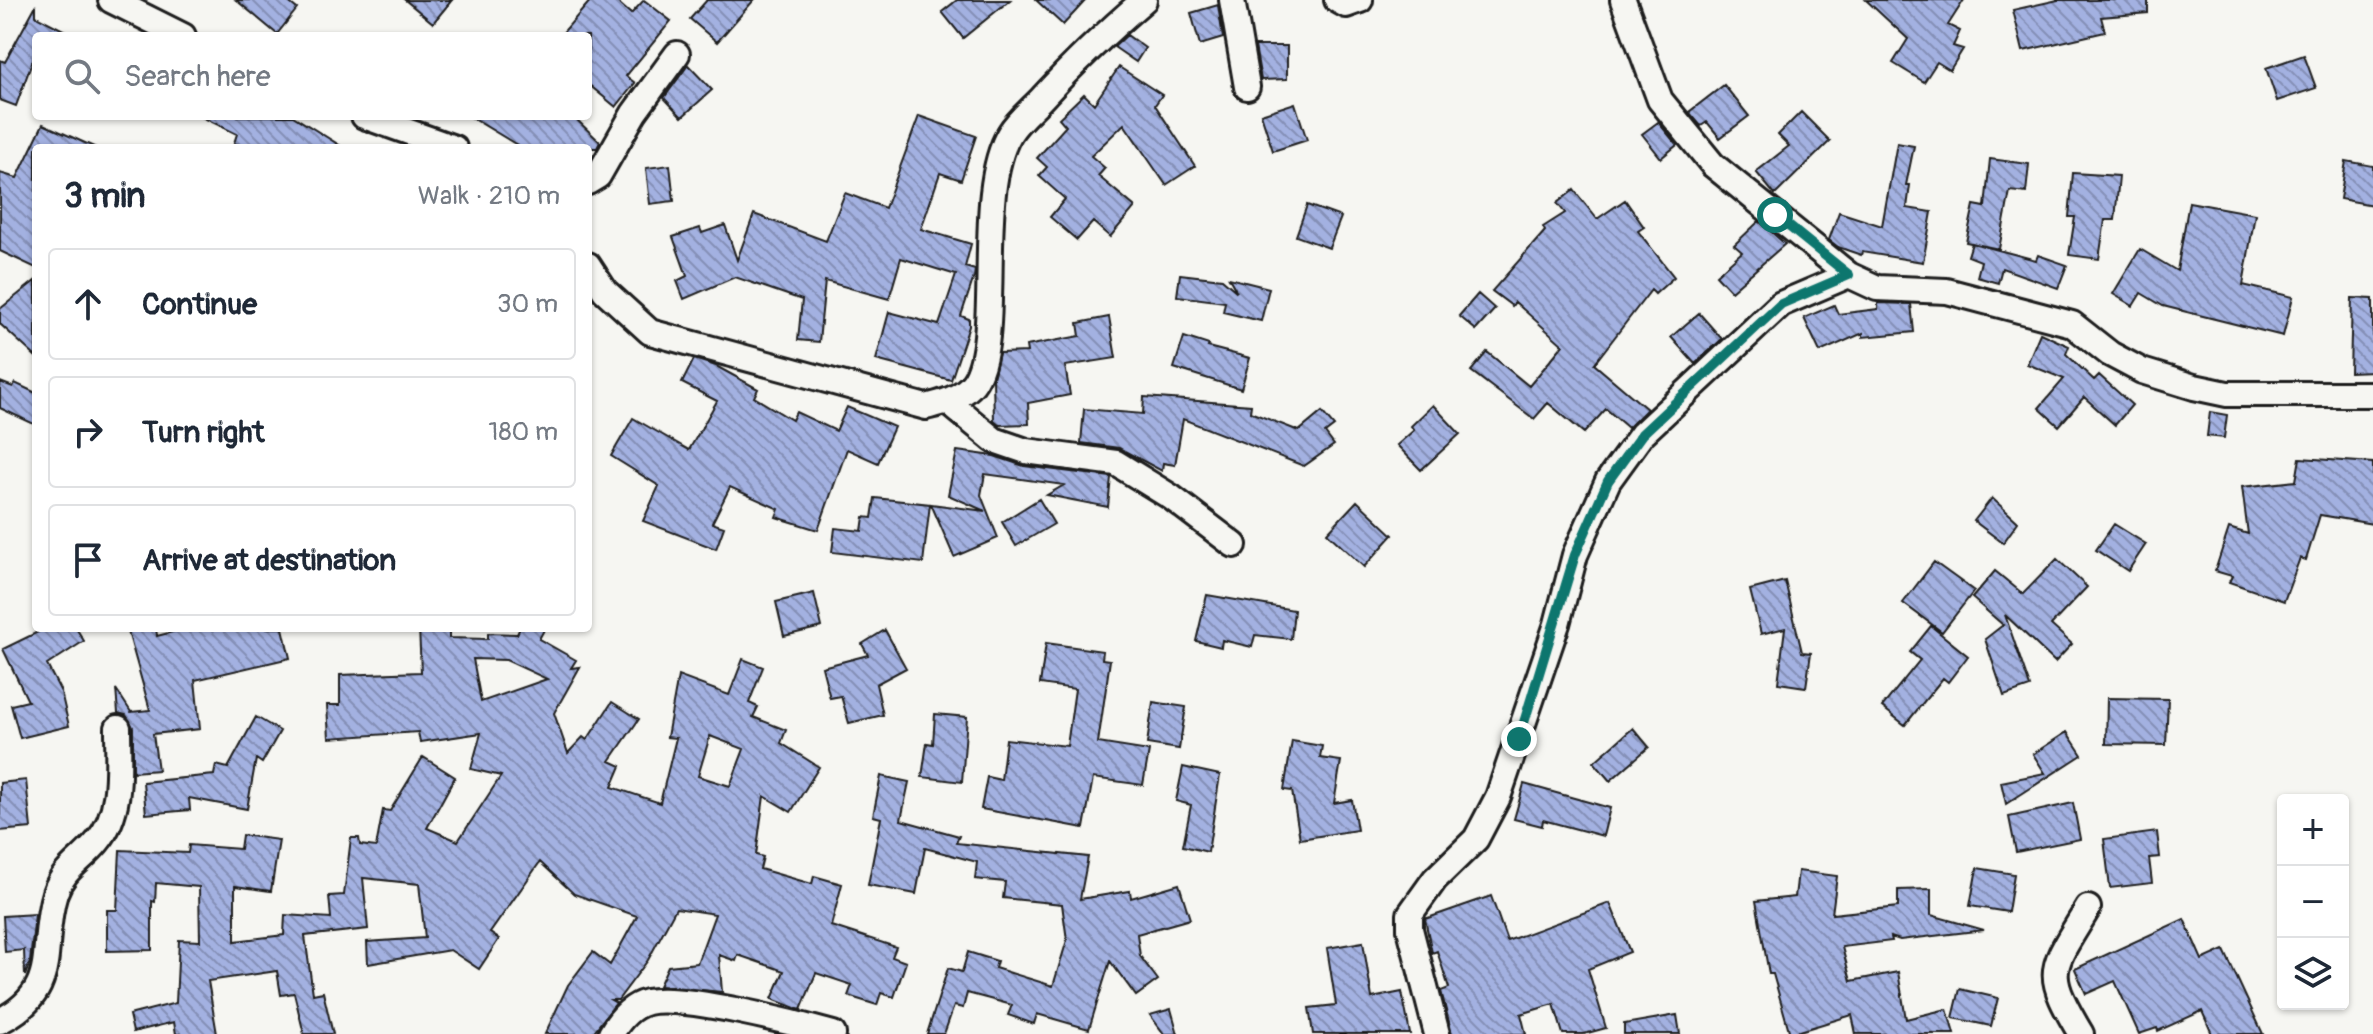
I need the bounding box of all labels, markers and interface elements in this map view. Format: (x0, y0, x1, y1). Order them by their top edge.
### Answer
search box (32, 32, 592, 120)
icon: search (60, 54, 104, 98)
text: Search here (124, 58, 271, 95)
text: 3 min (64, 175, 146, 218)
text: Walk · 210 m (418, 180, 560, 212)
route start (1757, 197, 1793, 233)
icon: ahead (66, 282, 110, 326)
text: Continue (142, 286, 257, 323)
text: 30 m (497, 288, 558, 320)
icon: right (66, 410, 110, 454)
text: Turn right (142, 414, 265, 451)
text: 180 m (488, 416, 558, 448)
icon: arrive (66, 538, 110, 582)
text: Arrive at destination (142, 542, 396, 579)
route end (1501, 721, 1537, 757)
map controls (2277, 794, 2349, 1010)
button: + (2277, 794, 2349, 866)
button: − (2277, 866, 2349, 938)
button: layers (2277, 938, 2349, 1010)

